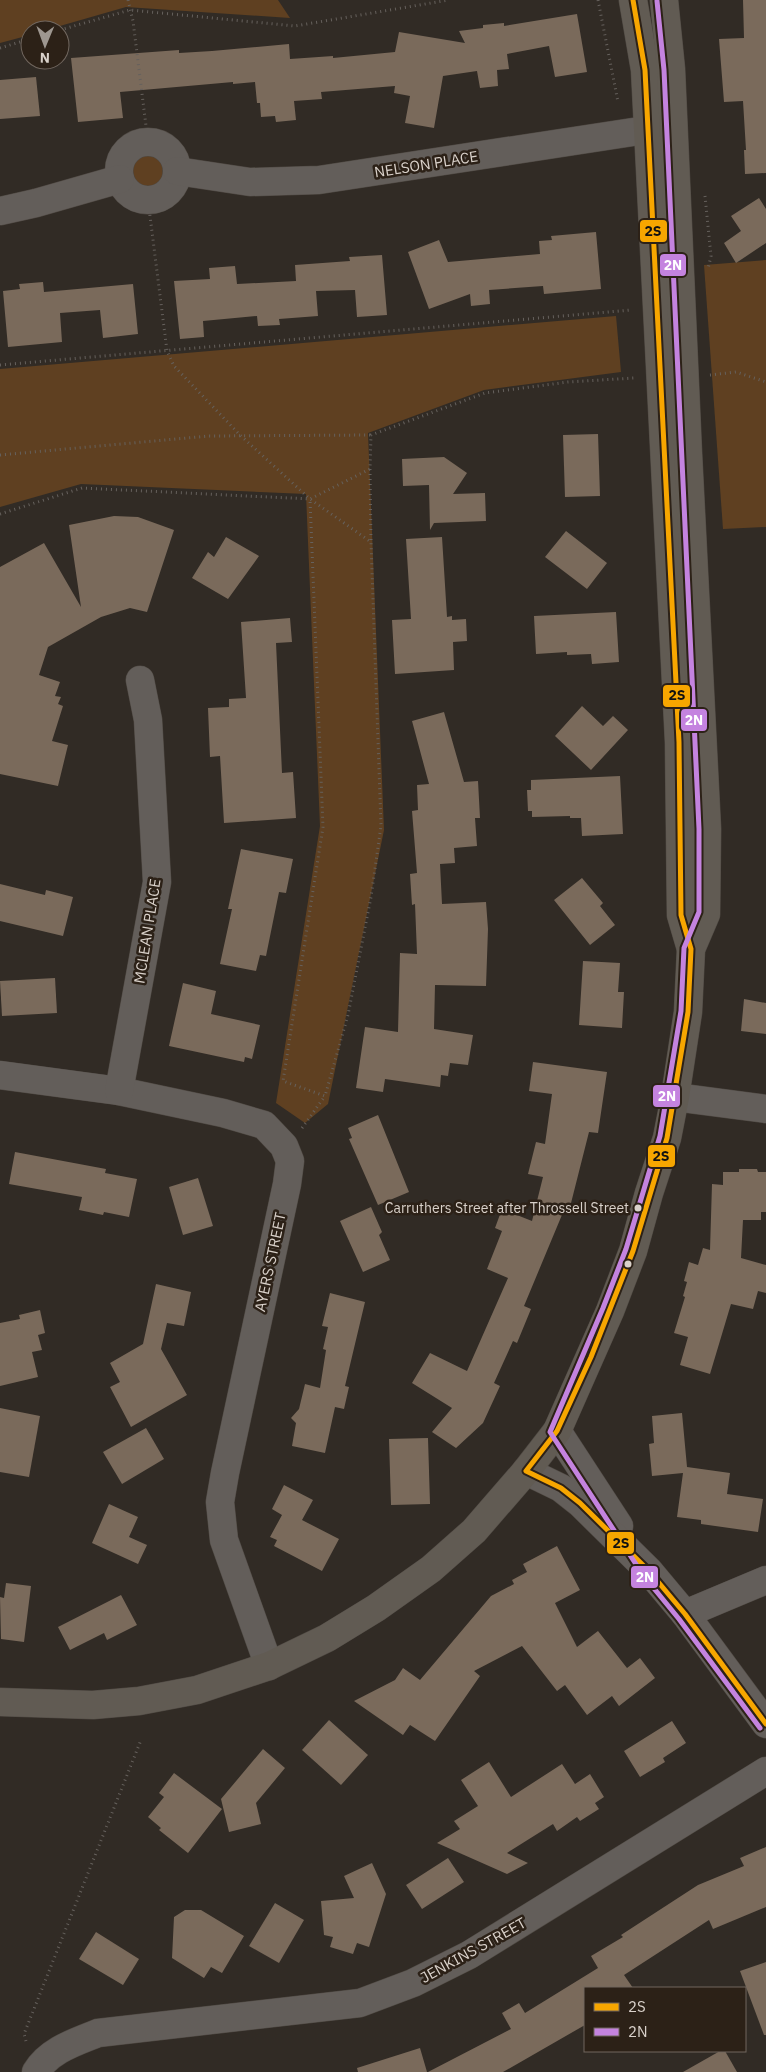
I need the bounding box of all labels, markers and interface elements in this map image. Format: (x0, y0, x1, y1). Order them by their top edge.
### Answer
north arrow (20, 20, 70, 70)
text: N (40, 49, 50, 67)
street label: NELSON PLACE (373, 146, 479, 182)
line badge: 2S (639, 219, 668, 243)
text: 2S (644, 222, 662, 240)
line badge: 2N (659, 253, 687, 277)
text: 2N (664, 256, 682, 274)
line badge: 2S (662, 684, 691, 708)
text: 2S (668, 686, 686, 704)
line badge: 2N (680, 708, 708, 732)
text: 2N (685, 711, 703, 729)
street label: MCLEAN PLACE (129, 877, 165, 985)
line badge: 2N (652, 1084, 681, 1108)
text: 2N (658, 1087, 676, 1105)
line badge: 2S (647, 1144, 676, 1168)
text: 2S (652, 1147, 670, 1165)
place label: Carruthers Street after Throssell Street (385, 1199, 629, 1217)
marker: Carruthers Street after Throssell Street (633, 1203, 643, 1213)
street label: AYERS STREET (250, 1210, 290, 1313)
unlabelled marker (623, 1259, 633, 1269)
line badge: 2S (606, 1531, 635, 1555)
text: 2S (612, 1534, 630, 1552)
line badge: 2N (630, 1565, 659, 1589)
text: 2N (636, 1568, 654, 1586)
street label: JENKINS STREET (417, 1913, 530, 1987)
legend (584, 1987, 746, 2052)
text: 2S (628, 1997, 646, 2016)
text: 2N (628, 2022, 648, 2041)

